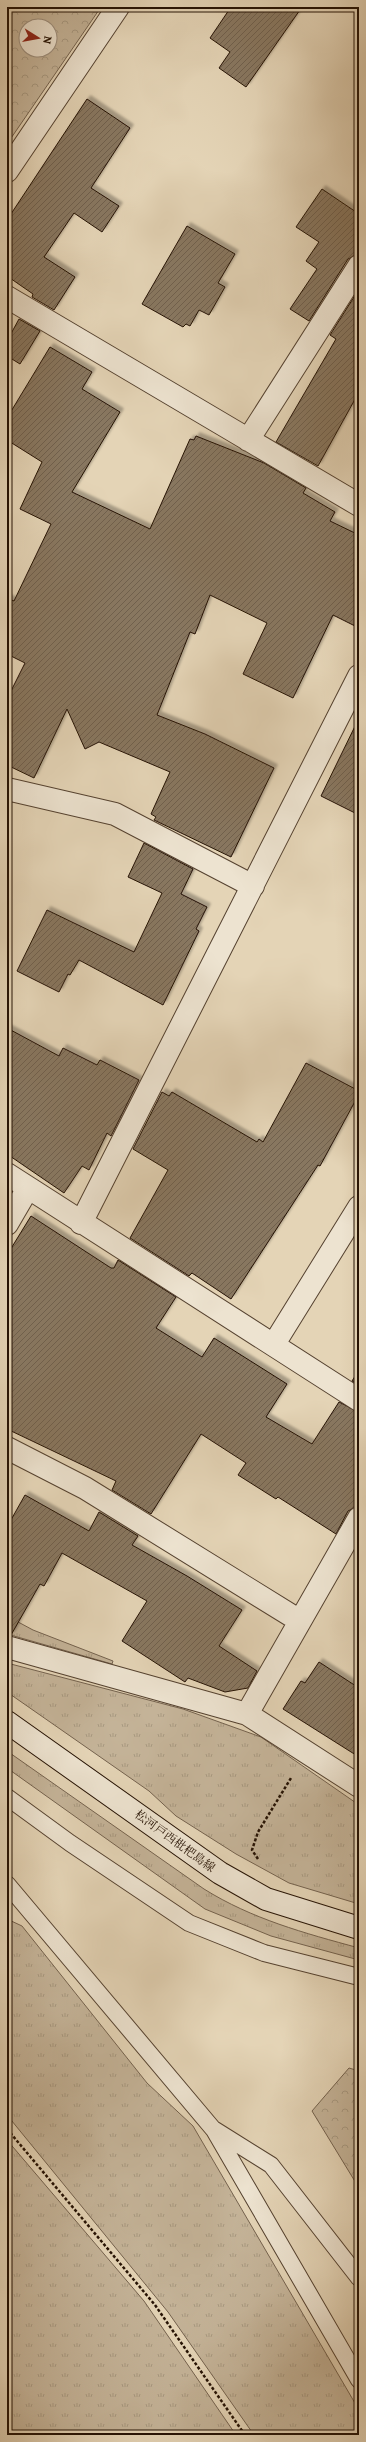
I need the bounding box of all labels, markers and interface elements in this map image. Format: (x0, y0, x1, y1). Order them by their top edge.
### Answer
north arrow (18, 18, 58, 58)
text: N (39, 34, 55, 45)
street label: 松河戸西枇杷島線 (131, 1806, 219, 1876)

